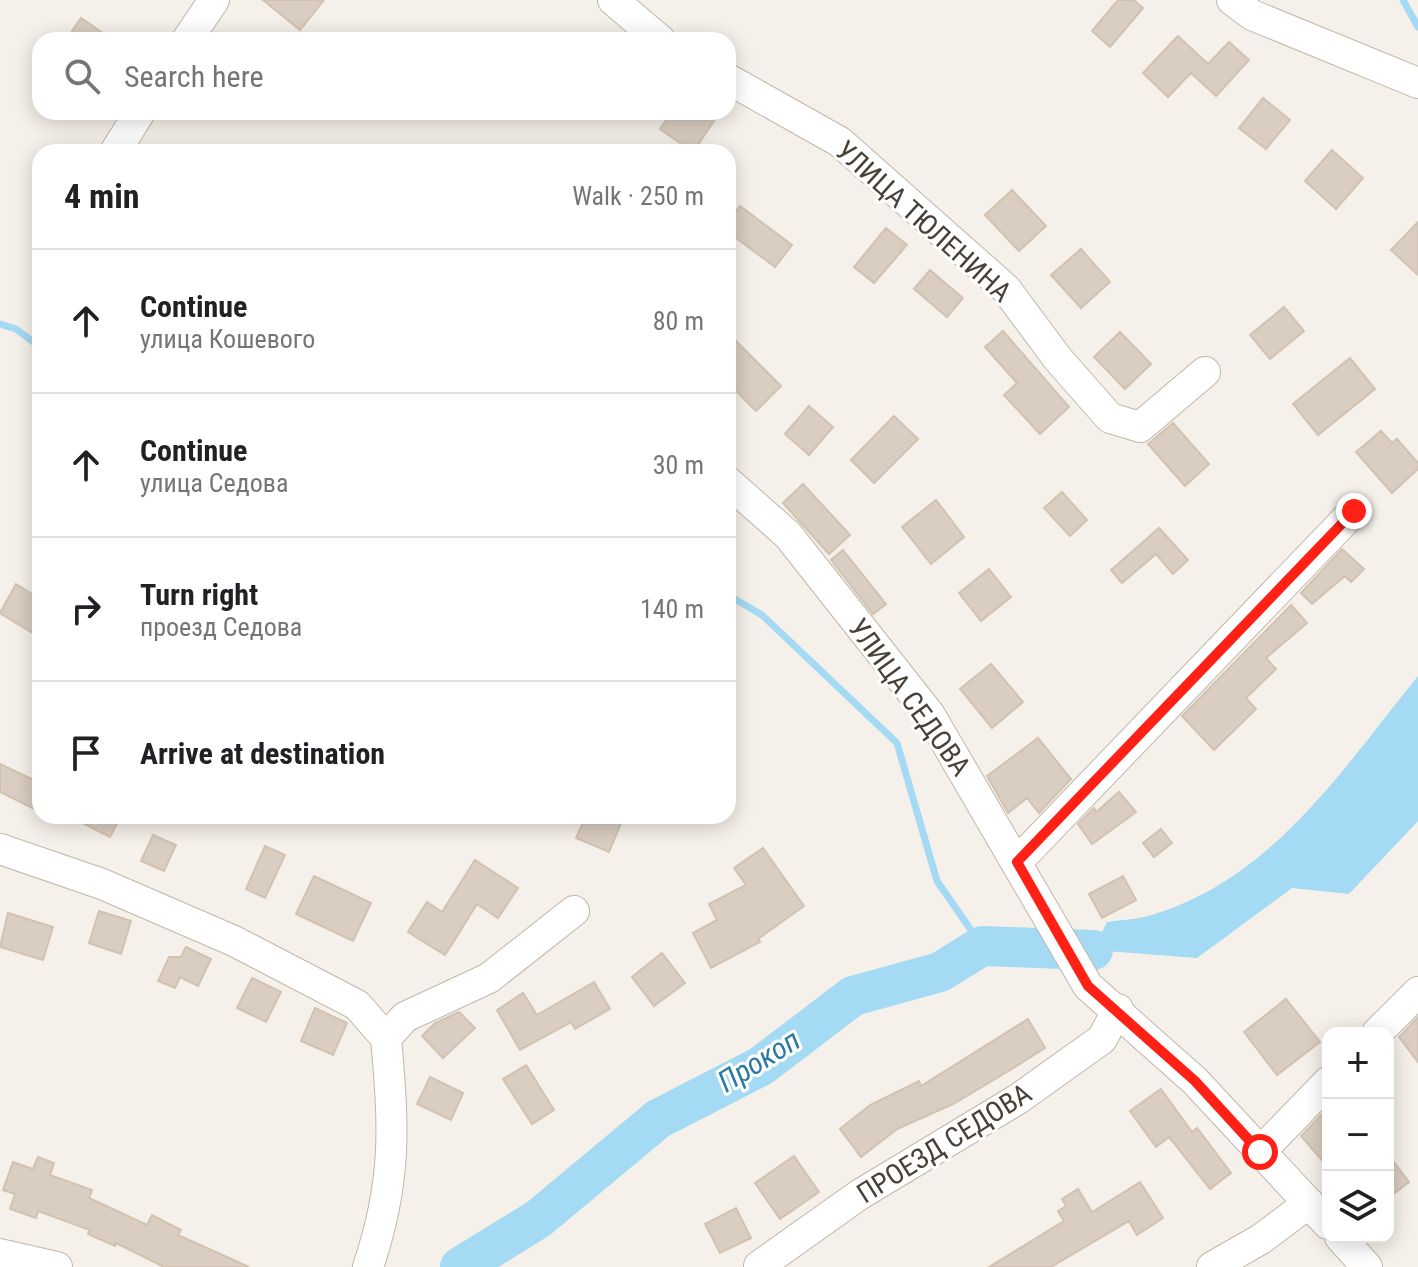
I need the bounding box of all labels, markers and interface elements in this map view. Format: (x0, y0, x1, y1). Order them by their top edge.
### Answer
search box (32, 32, 736, 120)
icon: search (60, 54, 104, 98)
text: Search here (124, 59, 264, 94)
street label: УЛИЦА ТЮЛЕНИНА (829, 134, 1018, 309)
text: 4 min (64, 176, 140, 216)
text: Walk · 250 m (572, 181, 704, 211)
text: Continue (140, 289, 247, 324)
icon: ahead (64, 299, 108, 343)
text: 80 m (653, 306, 704, 336)
text: улица Кошевого (140, 324, 315, 354)
text: Continue (140, 433, 247, 468)
icon: ahead (64, 443, 108, 487)
text: 30 m (653, 450, 704, 480)
text: улица Седова (140, 468, 288, 498)
route end (1336, 493, 1372, 529)
text: Turn right (140, 577, 258, 612)
icon: right (64, 587, 108, 631)
text: 140 m (640, 594, 704, 624)
text: проезд Седова (140, 612, 302, 642)
street label: УЛИЦА СЕДОВА (842, 612, 978, 782)
icon: arrive (64, 731, 108, 775)
text: Arrive at destination (140, 736, 385, 771)
water label: Прокоп (711, 1022, 806, 1099)
map controls (1322, 1027, 1394, 1243)
button: + (1322, 1027, 1394, 1099)
street label: ПРОЕЗД СЕДОВА (851, 1077, 1038, 1210)
button: − (1322, 1099, 1394, 1171)
route start (1242, 1134, 1278, 1170)
button: layers (1322, 1171, 1394, 1243)

